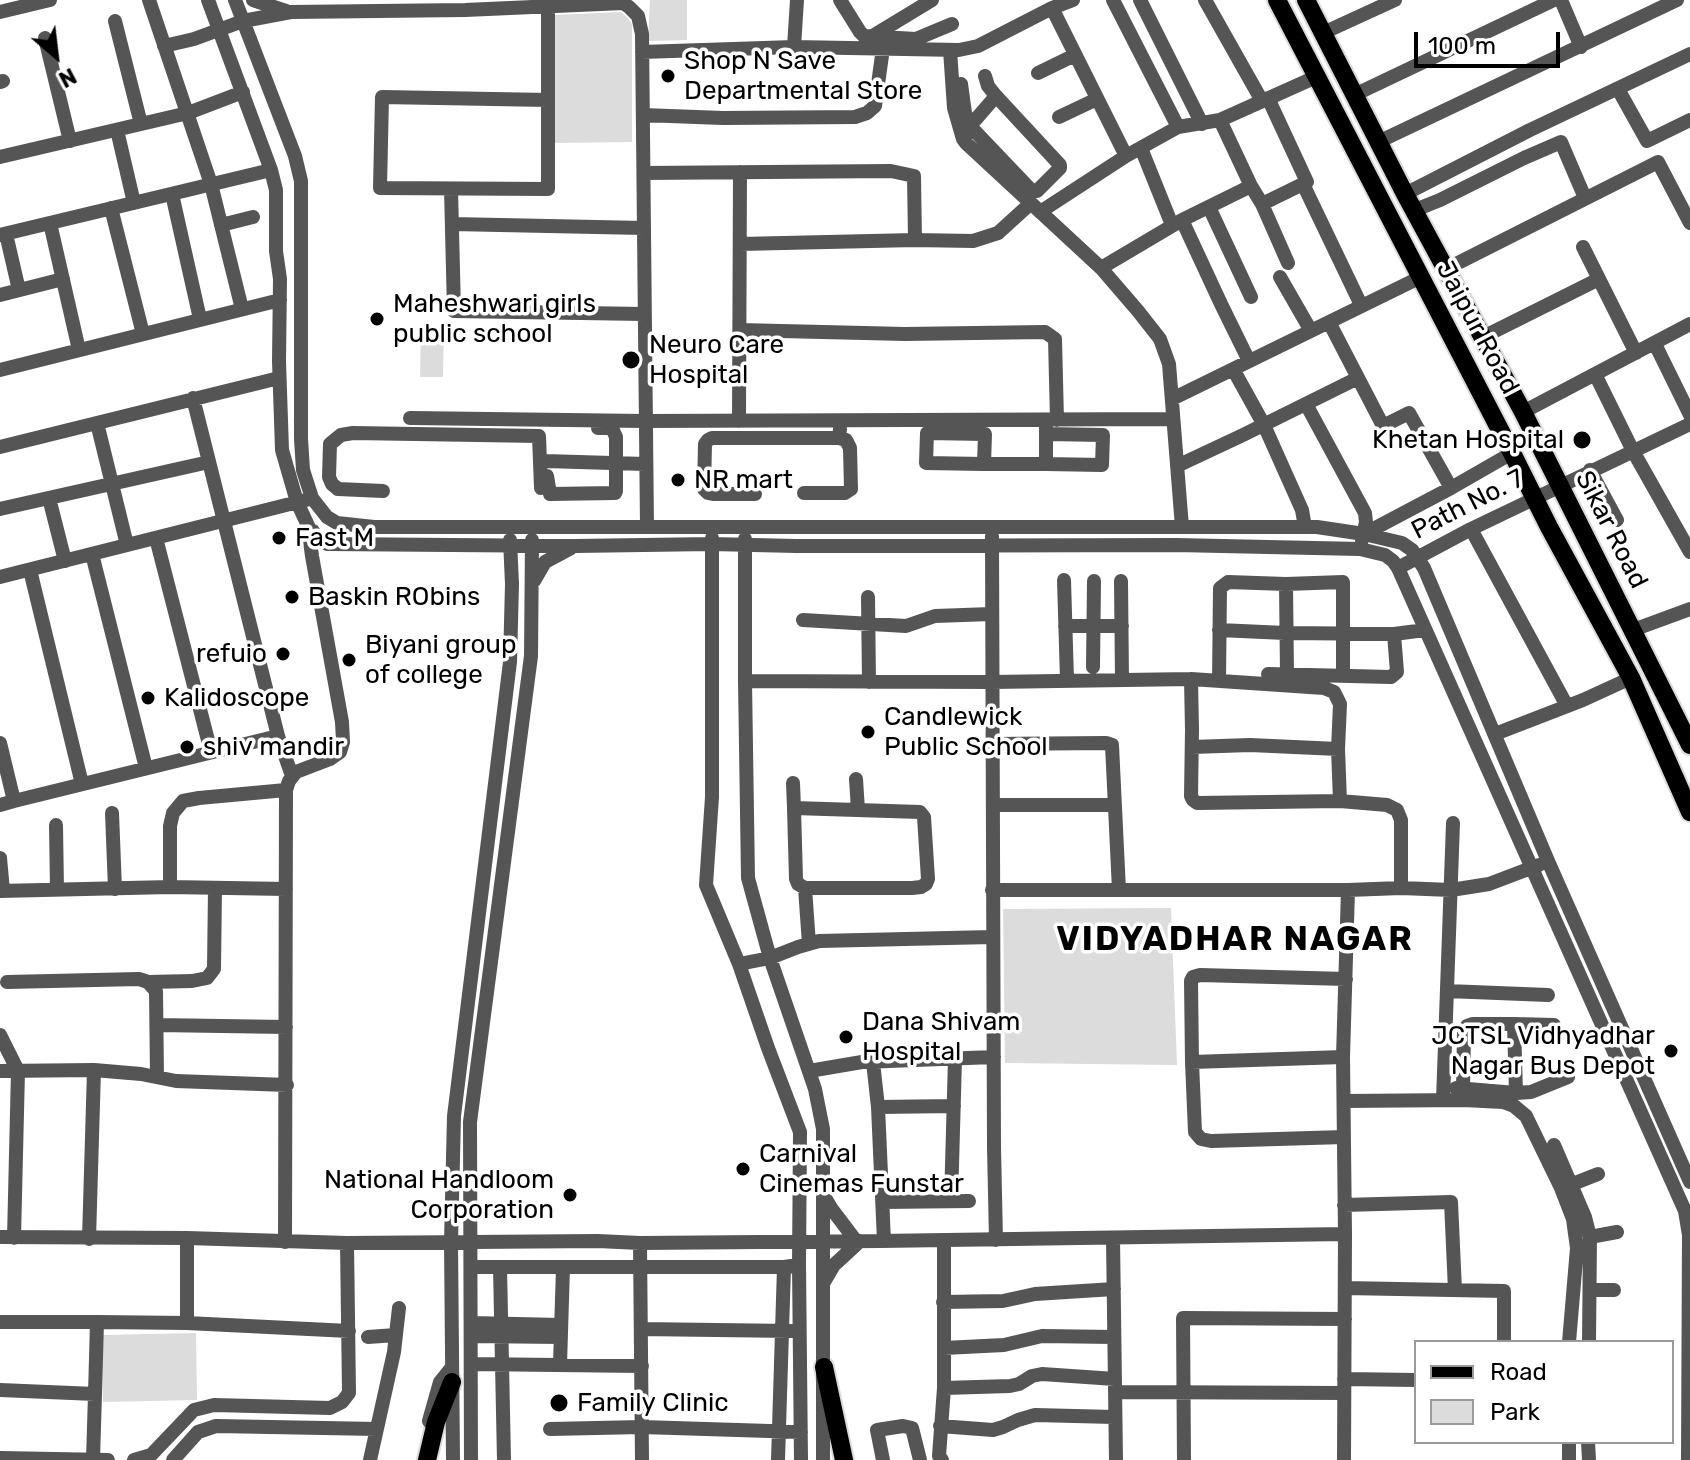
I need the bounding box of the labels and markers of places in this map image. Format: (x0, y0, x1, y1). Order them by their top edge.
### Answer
place label: Shop N Save Departmental Store (684, 45, 922, 106)
marker: Shop N Save Departmental Store (659, 67, 677, 85)
place label: Maheshwari girls public school (393, 288, 596, 350)
marker: Maheshwari girls public school (368, 310, 386, 328)
place label: Neuro Care Hospital (649, 329, 784, 390)
marker: Neuro Care Hospital (620, 349, 642, 371)
place label: Khetan Hospital (1372, 424, 1564, 456)
marker: Khetan Hospital (1571, 429, 1593, 451)
place label: NR mart (694, 464, 793, 496)
marker: NR mart (669, 471, 687, 489)
place label: Fast M (295, 522, 374, 554)
marker: Fast M (270, 529, 288, 547)
place label: Baskin RObins (308, 581, 480, 613)
marker: Baskin RObins (283, 588, 301, 606)
place label: Biyani group of college (365, 629, 517, 690)
place label: refuio (196, 638, 267, 670)
marker: refuio (274, 645, 292, 663)
marker: Biyani group of college (340, 651, 358, 669)
place label: Kalidoscope (164, 682, 309, 714)
marker: Kalidoscope (139, 689, 157, 707)
place label: Candlewick Public School (884, 701, 1048, 762)
marker: Candlewick Public School (859, 723, 877, 741)
place label: shiv mandir (203, 731, 344, 763)
marker: shiv mandir (178, 738, 196, 756)
place label: Dana Shivam Hospital (862, 1006, 1020, 1068)
place label: JCTSL Vidhyadhar Nagar Bus Depot (1431, 1020, 1655, 1082)
marker: Dana Shivam Hospital (837, 1028, 855, 1046)
marker: JCTSL Vidhyadhar Nagar Bus Depot (1662, 1042, 1680, 1060)
place label: Carnival Cinemas Funstar (759, 1138, 964, 1200)
marker: Carnival Cinemas Funstar (734, 1160, 752, 1178)
place label: National Handloom Corporation (324, 1164, 554, 1226)
marker: National Handloom Corporation (561, 1186, 579, 1204)
place label: Family Clinic (577, 1387, 729, 1419)
marker: Family Clinic (548, 1392, 570, 1414)

